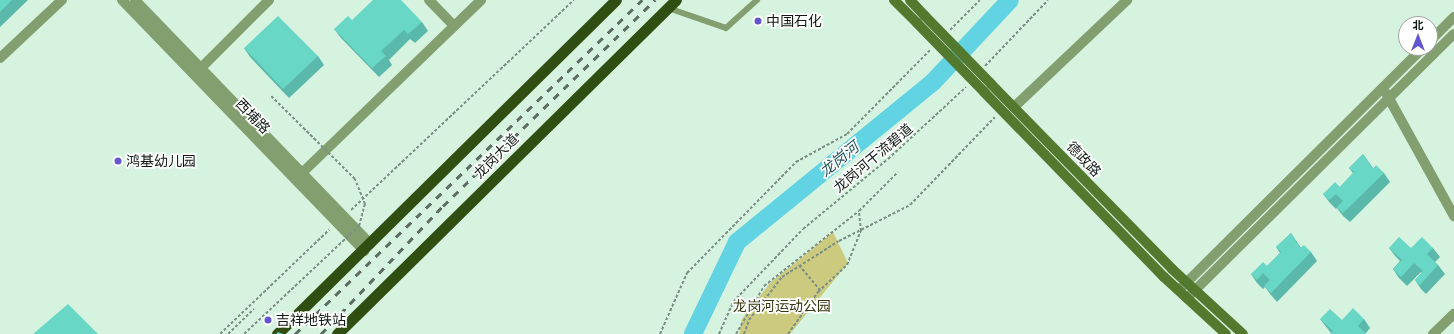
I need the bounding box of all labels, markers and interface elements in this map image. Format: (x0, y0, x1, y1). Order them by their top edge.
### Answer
place label: 中国石化 (766, 13, 822, 29)
marker: 中国石化 (753, 16, 763, 26)
north arrow (1398, 16, 1438, 56)
text: 北 (1413, 18, 1424, 31)
street label: 西埔路 (232, 95, 274, 137)
street label: 龙岗河干流碧道 (830, 120, 916, 196)
street label: 龙岗大道 (470, 130, 522, 182)
water label: 龙岗河 (816, 138, 862, 180)
street label: 德政路 (1063, 138, 1105, 180)
place label: 鸿基幼儿园 (126, 153, 196, 169)
marker: 鸿基幼儿园 (113, 156, 123, 166)
park label: 龙岗河运动公园 (733, 298, 831, 314)
place label: 吉祥地铁站 (276, 312, 346, 328)
marker: 吉祥地铁站 (263, 315, 273, 325)

